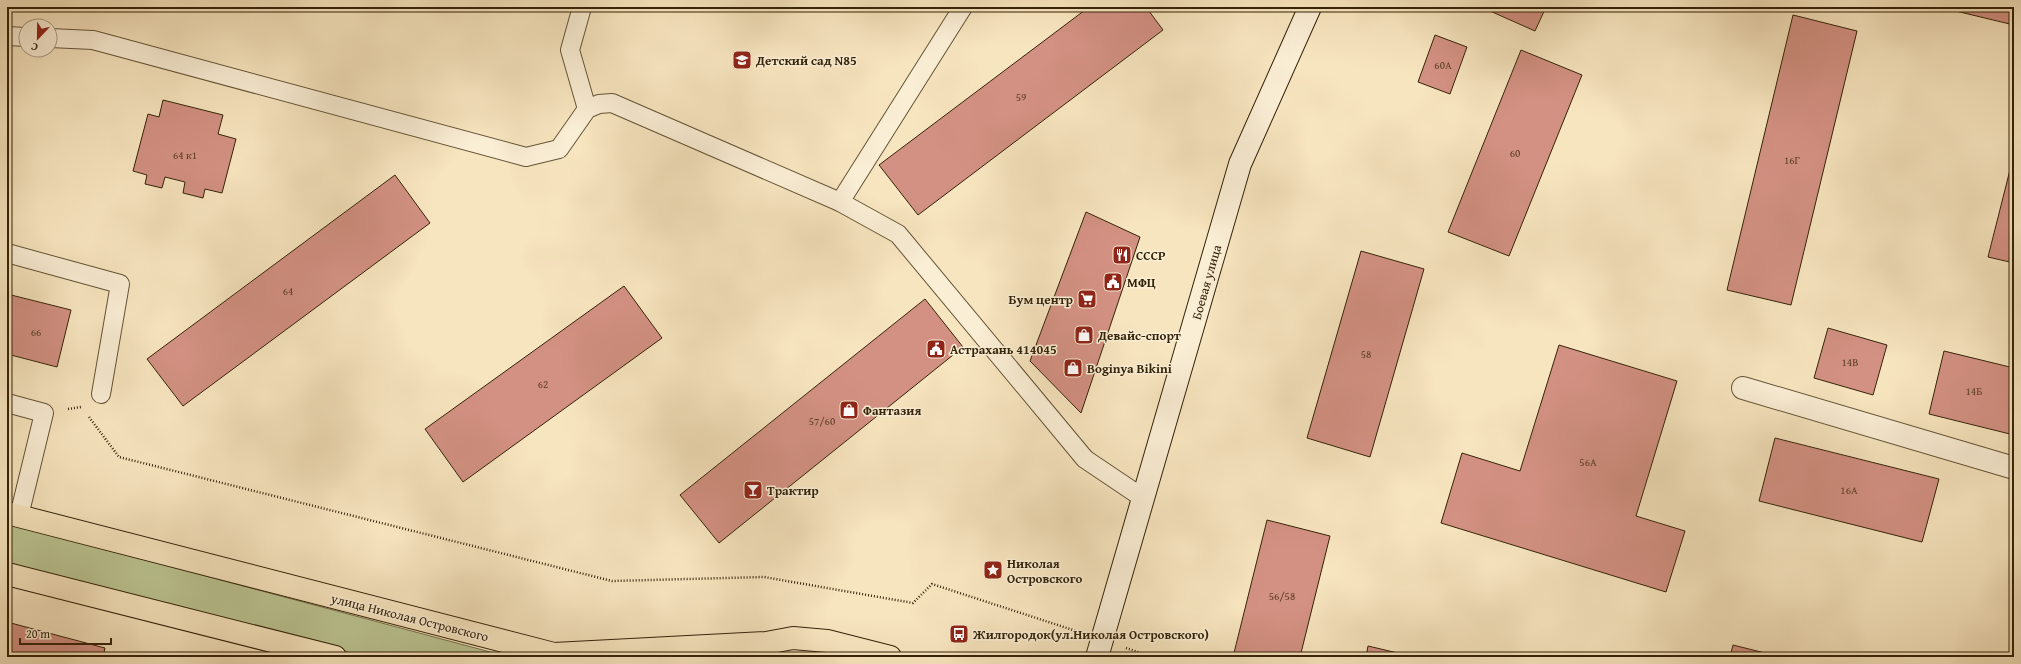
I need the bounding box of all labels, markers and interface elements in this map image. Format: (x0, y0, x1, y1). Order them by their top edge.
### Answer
north arrow (18, 18, 58, 58)
text: С (28, 39, 40, 56)
school or university icon: Детский сад N85 (731, 49, 753, 71)
place label: Детский сад N85 (755, 51, 857, 70)
house number: 60А (1434, 57, 1452, 73)
house number: 59 (1016, 89, 1026, 105)
house number: 60 (1510, 145, 1520, 161)
house number: 64 к1 (173, 147, 197, 163)
house number: 16Г (1784, 152, 1801, 168)
street label: Боевая улица (1187, 242, 1226, 322)
restaurant icon: СССР (1111, 244, 1133, 266)
place label: СССР (1136, 246, 1166, 265)
public building icon: МФЦ (1102, 271, 1124, 293)
place label: МФЦ (1127, 273, 1156, 292)
house number: 64 (283, 283, 293, 299)
supermarket icon: Бум центр (1076, 288, 1098, 310)
place label: Бум центр (1008, 290, 1074, 309)
house number: 66 (31, 324, 41, 340)
shop icon: Девайс-спорт (1073, 324, 1095, 346)
place label: Девайс-спорт (1097, 326, 1181, 345)
public building icon: Астрахань 414045 (925, 338, 947, 360)
place label: Астрахань 414045 (950, 340, 1057, 359)
house number: 58 (1361, 346, 1371, 362)
house number: 14В (1842, 354, 1858, 370)
shop icon: Boginya Bikini (1062, 357, 1084, 379)
place label: Boginya Bikini (1087, 359, 1172, 378)
house number: 62 (538, 376, 548, 392)
house number: 14Б (1966, 383, 1982, 399)
shop icon: Фантазия (838, 399, 860, 421)
place label: Фантазия (863, 401, 921, 420)
house number: 57/60 (809, 413, 835, 429)
house number: 56А (1579, 454, 1597, 470)
bar icon: Трактир (742, 479, 764, 501)
place label: Трактир (767, 481, 819, 500)
house number: 16А (1840, 482, 1858, 498)
place label: Николая Островского (1007, 554, 1082, 588)
place icon: Николая Островского (982, 559, 1004, 581)
street label: улица Николая Островского (328, 588, 491, 646)
house number: 56/58 (1269, 588, 1295, 604)
scale bar (20, 620, 111, 646)
bus stop icon: Жилгородок(ул.Николая Островского) (948, 623, 970, 645)
text: 20 m (26, 625, 50, 642)
place label: Жилгородок(ул.Николая Островского) (972, 625, 1209, 644)

